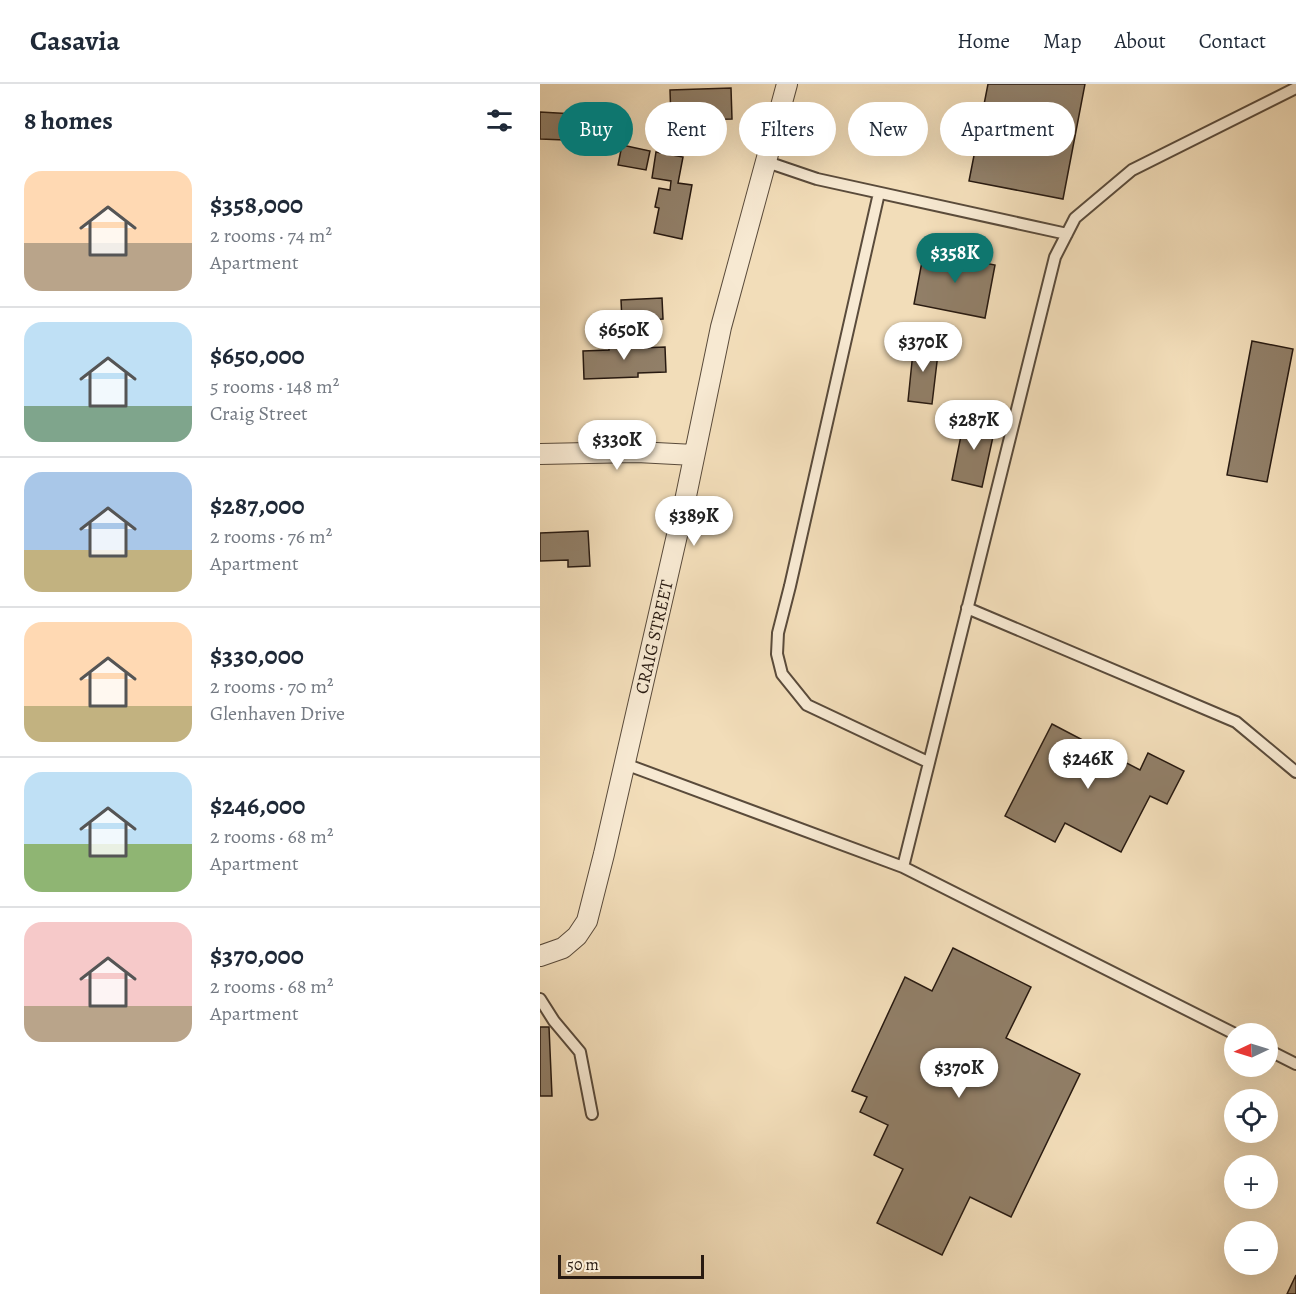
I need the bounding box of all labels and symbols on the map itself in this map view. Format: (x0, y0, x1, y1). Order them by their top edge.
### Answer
pin: $358K (913, 233, 997, 284)
pin: $650K (582, 310, 666, 361)
pin: $370K (881, 322, 965, 373)
pin: $287K (932, 400, 1016, 451)
pin: $330K (575, 420, 659, 471)
pin: $389K (652, 496, 736, 547)
street label: CRAIG STREET (629, 577, 679, 696)
pin: $246K (1046, 739, 1130, 790)
north arrow (1224, 1023, 1278, 1077)
pin: $370K (917, 1048, 1001, 1099)
scale bar (558, 1252, 704, 1280)

